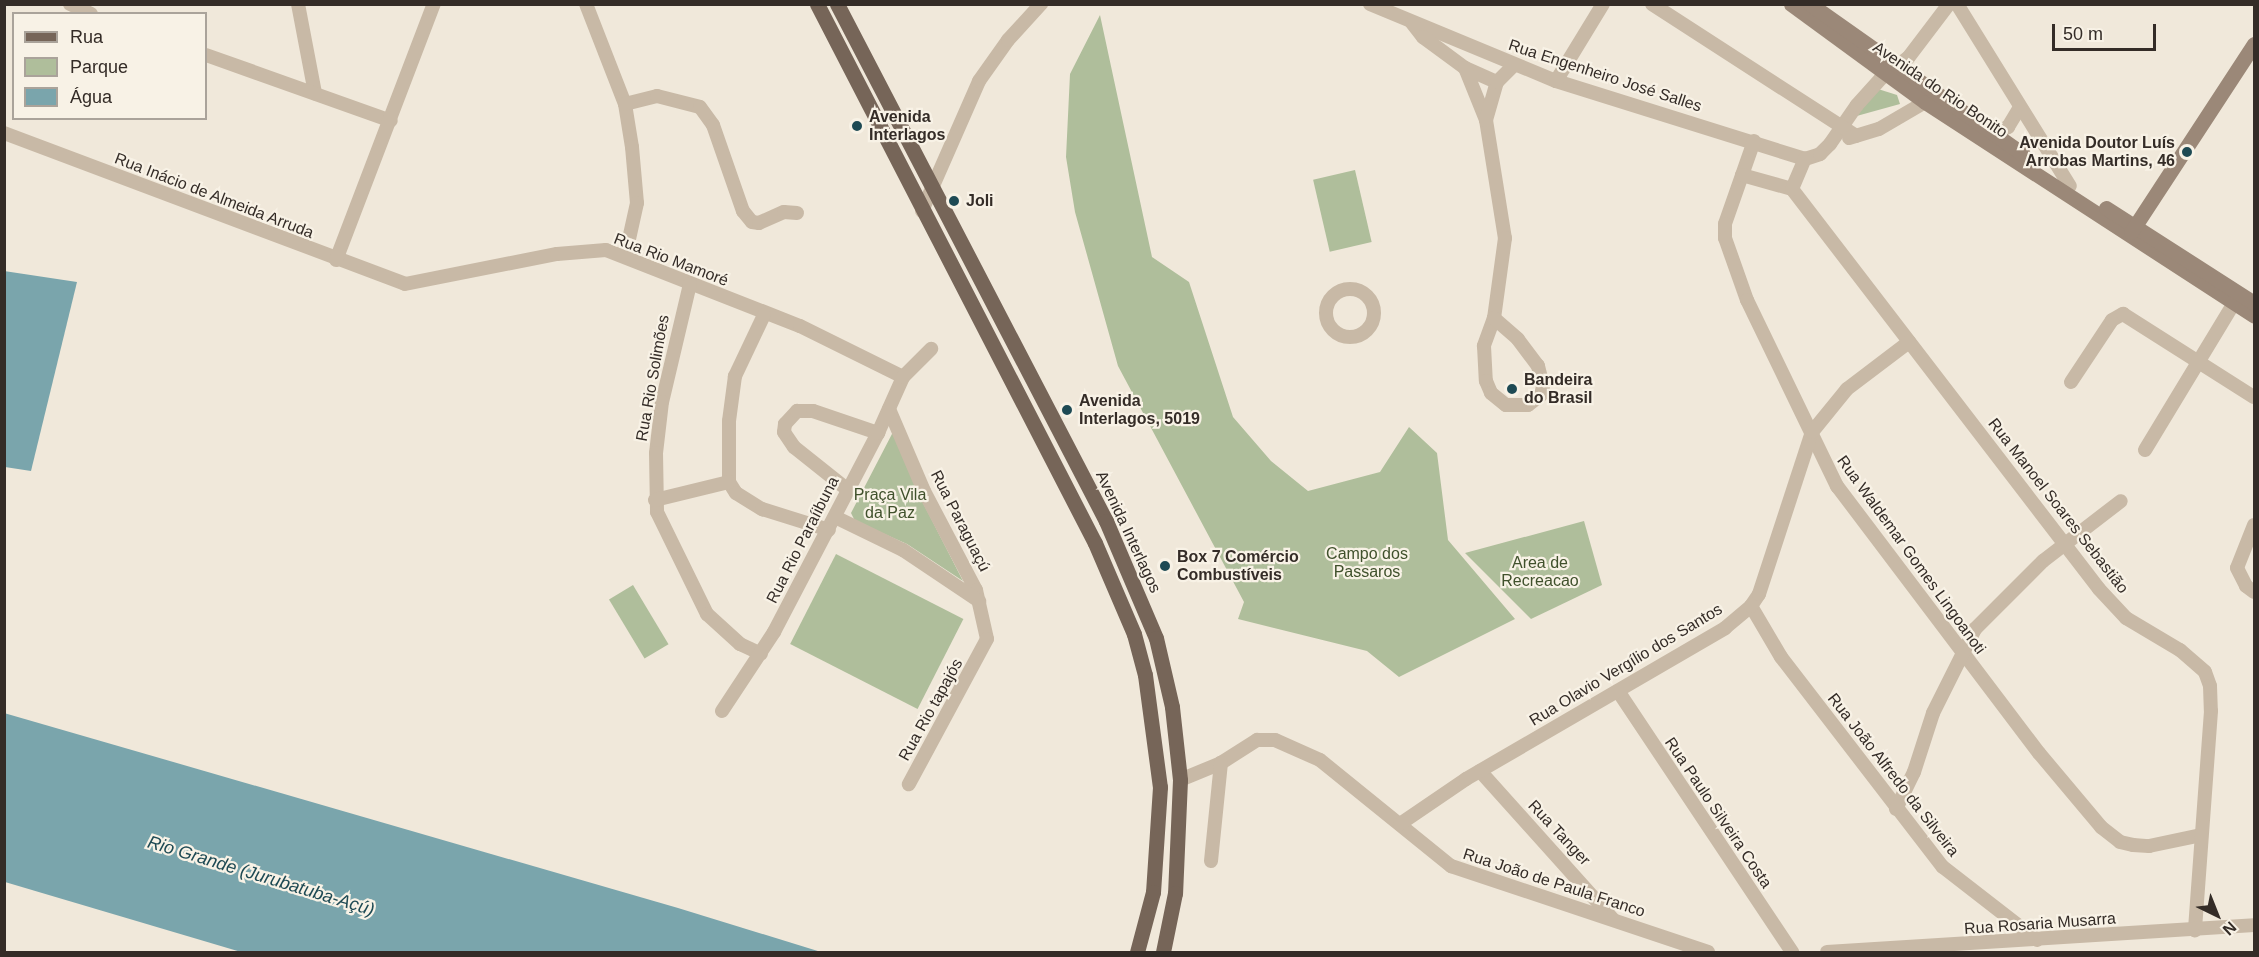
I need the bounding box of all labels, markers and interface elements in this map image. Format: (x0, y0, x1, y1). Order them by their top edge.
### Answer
legend (12, 12, 207, 120)
scale bar (2055, 12, 2158, 50)
text: 50 m (2063, 24, 2103, 44)
text: Rua (70, 27, 103, 47)
street label: Rua Engenheiro José Salles (1506, 36, 1704, 116)
street label: Avenida do Rio Bonito (1869, 38, 2011, 142)
text: Parque (70, 57, 128, 77)
text: Água (70, 87, 112, 107)
place label: Avenida Interlagos (869, 107, 945, 145)
marker: Avenida Interlagos (850, 119, 864, 133)
place label: Avenida Doutor Luís Arrobas Martins, 46 (2019, 133, 2175, 171)
marker: Avenida Doutor Luís Arrobas Martins, 46 (2180, 145, 2194, 159)
street label: Rua Inácio de Almeida Arruda (111, 149, 317, 243)
place label: Joli (966, 191, 994, 211)
marker: Joli (947, 194, 961, 208)
street label: Rua Rio Mamoré (611, 229, 731, 291)
street label: Rua Rio Solimões (632, 313, 674, 443)
place label: Bandeira do Brasil (1524, 370, 1592, 408)
marker: Bandeira do Brasil (1505, 382, 1519, 396)
place label: Avenida Interlagos, 5019 (1079, 391, 1200, 429)
marker: Avenida Interlagos, 5019 (1060, 403, 1074, 417)
street label: Rua Manoel Soares Sebastião (1984, 415, 2132, 597)
street label: Rua Waldemar Gomes Lingoanoti (1833, 452, 1989, 658)
street label: Rua Paraguaçú (926, 467, 994, 575)
street label: Avenida Interlagos (1091, 468, 1165, 596)
street label: Rua Rio Paraíibuna (763, 473, 843, 607)
park label: Praça Vila da Paz (854, 485, 926, 523)
park label: Campo dos Passaros (1326, 544, 1408, 582)
place label: Box 7 Comércio Combustíveis (1177, 547, 1299, 585)
park label: Area de Recreacao (1501, 553, 1579, 591)
marker: Box 7 Comércio Combustíveis (1158, 559, 1172, 573)
street label: Rua Olavio Vergílio dos Santos (1526, 600, 1726, 730)
street label: Rua Rio tapajós (895, 656, 967, 764)
street label: Rua João Alfredo da Silveira (1823, 689, 1963, 861)
street label: Rua Paulo Silveira Costa (1660, 734, 1776, 892)
street label: Rua Tanger (1524, 796, 1594, 870)
water label: Rio Grande (Jurubatuba-Açú) (145, 831, 377, 921)
street label: Rua João de Paula Franco (1461, 844, 1647, 922)
north arrow (2187, 885, 2247, 945)
street label: Rua Rosaria Musarra (1963, 909, 2117, 939)
text: N (2220, 918, 2240, 939)

